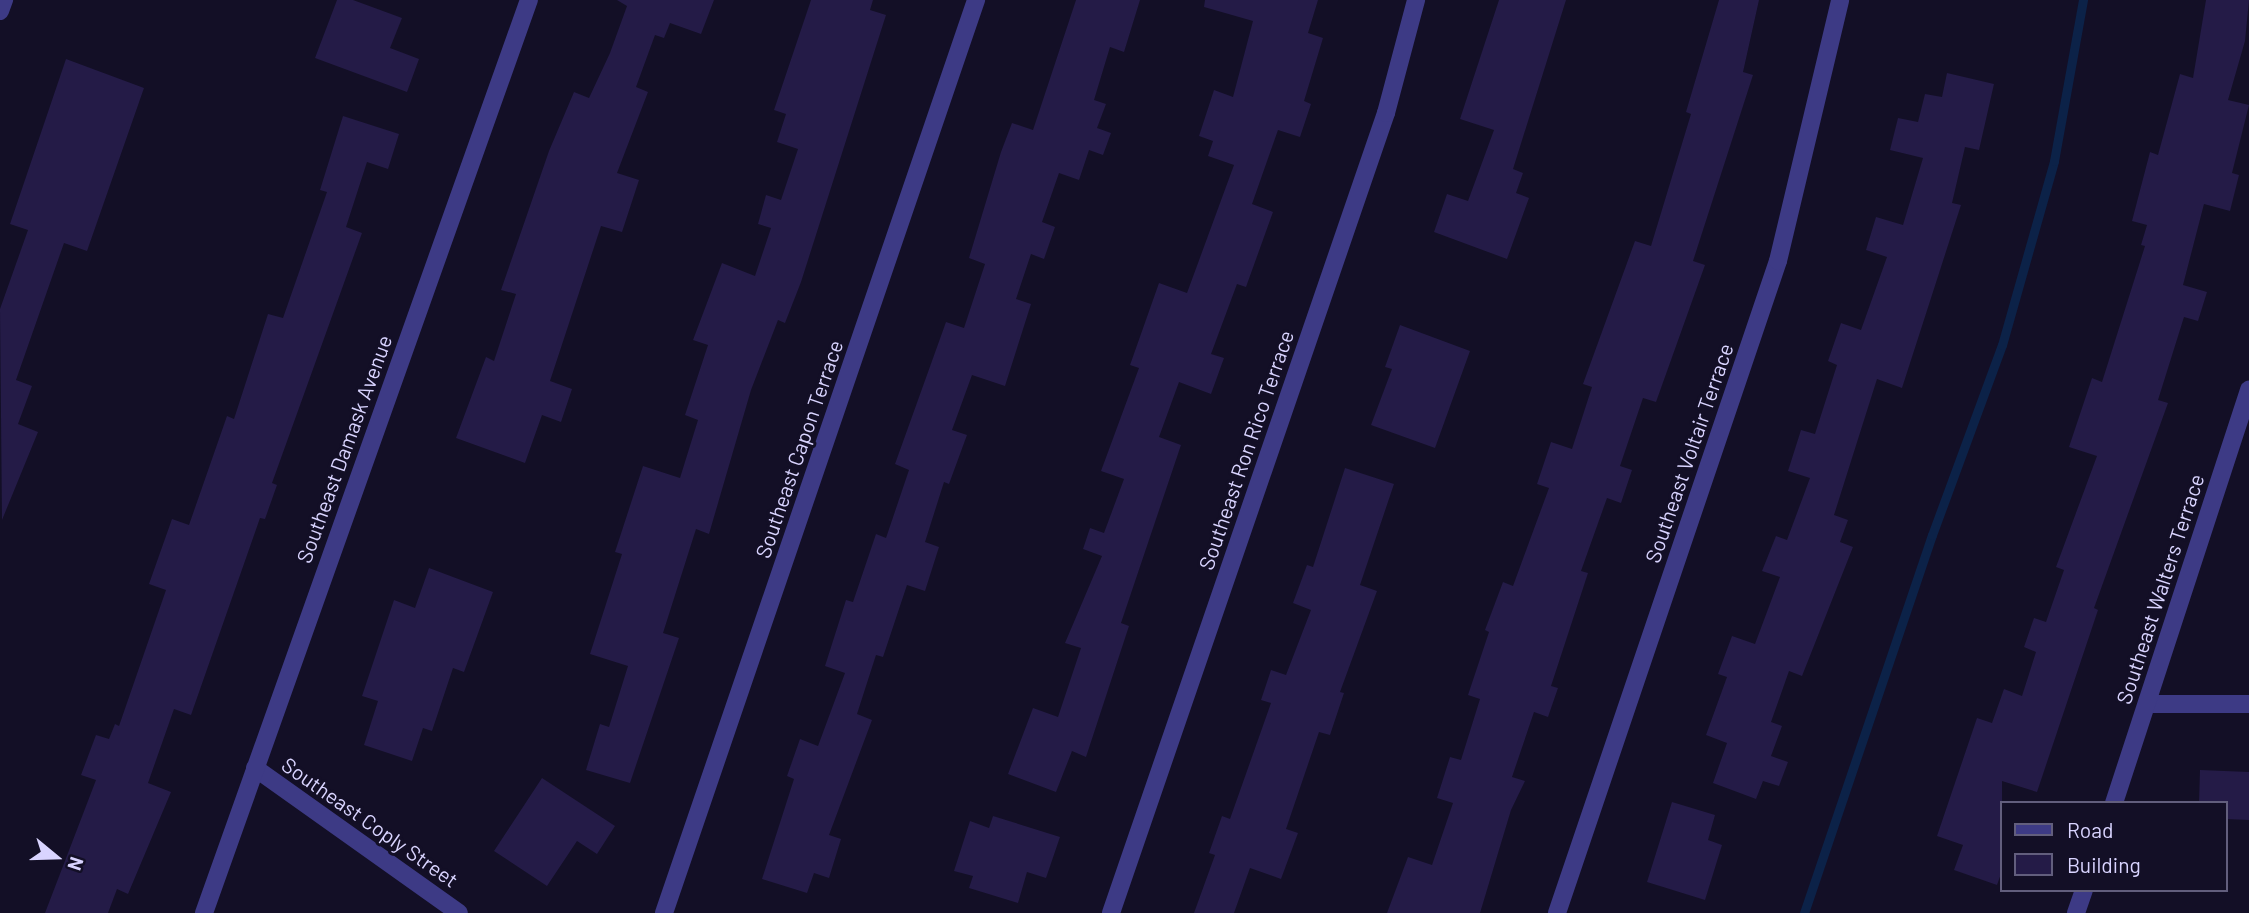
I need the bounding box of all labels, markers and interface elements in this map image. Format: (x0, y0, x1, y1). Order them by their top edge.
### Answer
street label: Southeast Ron Rico Terrace (1193, 327, 1299, 573)
street label: Southeast Damask Avenue (291, 332, 397, 566)
street label: Southeast Capon Terrace (750, 337, 848, 561)
street label: Southeast Voltair Terrace (1640, 340, 1738, 566)
street label: Southeast Walters Terrace (2111, 471, 2209, 707)
street label: Southeast Coply Street (277, 752, 463, 892)
legend (2000, 801, 2228, 892)
text: Road (2067, 817, 2113, 842)
north arrow (21, 822, 91, 892)
text: Building (2067, 852, 2141, 877)
text: N (63, 854, 89, 874)

